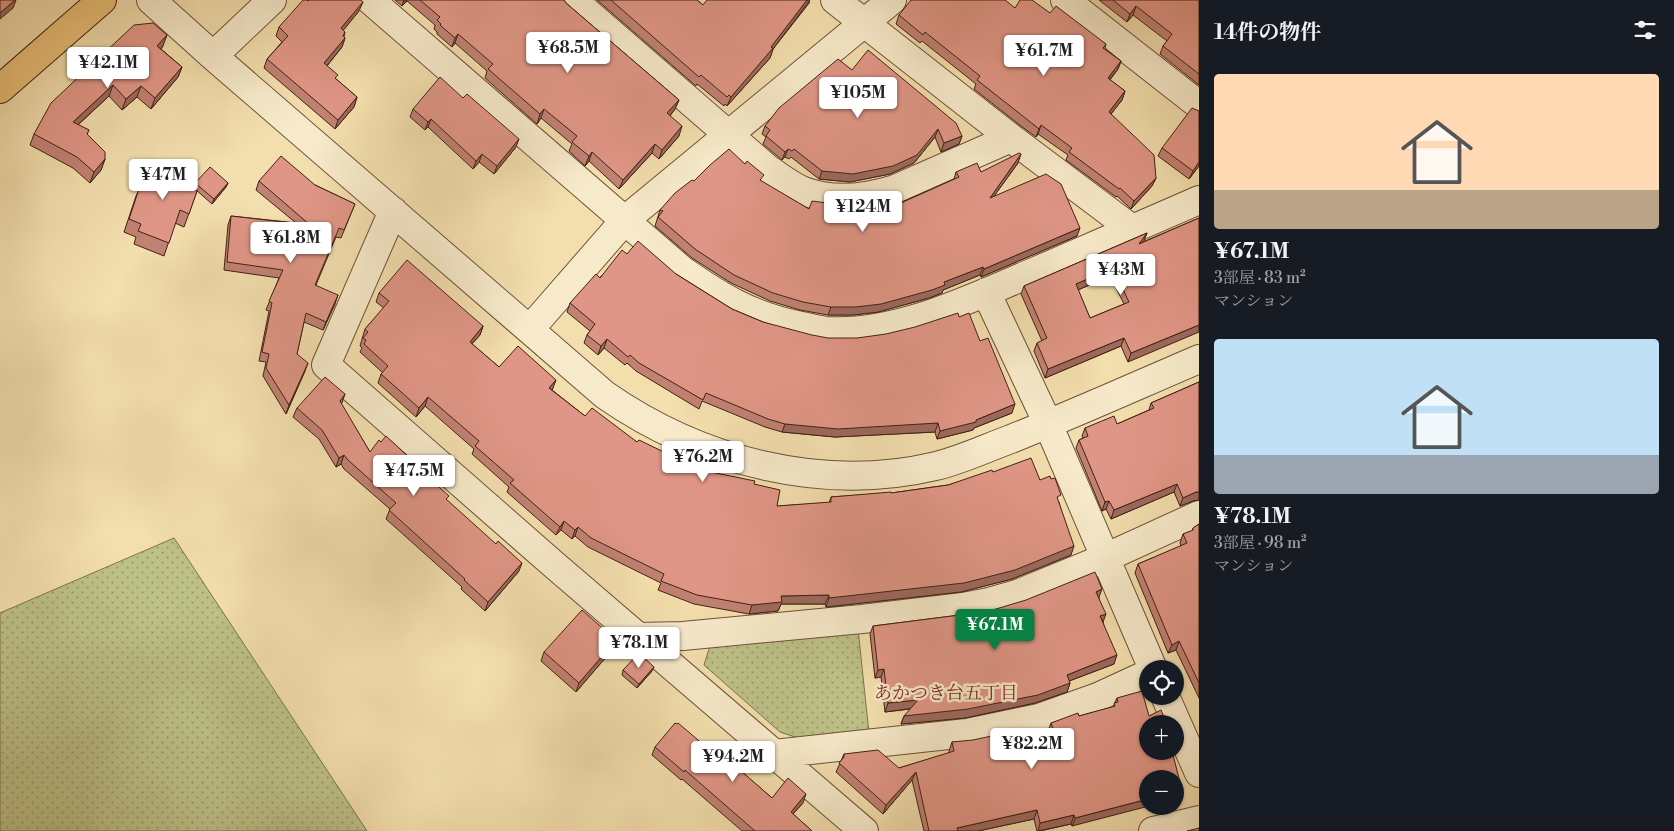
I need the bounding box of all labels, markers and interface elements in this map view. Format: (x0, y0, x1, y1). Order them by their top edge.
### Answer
icon: filters (1631, 16, 1659, 44)
text: 14件の物件 (1214, 20, 1321, 46)
pin: ¥68.5M (527, 32, 609, 74)
pin: ¥61.7M (1003, 34, 1085, 77)
text: ¥68.5M (537, 38, 599, 58)
text: ¥61.7M (1015, 41, 1073, 61)
pin: ¥42.1M (67, 46, 149, 89)
text: ¥42.1M (78, 53, 138, 73)
pin: ¥105M (823, 76, 893, 119)
text: ¥105M (830, 83, 886, 103)
icon: home (1392, 107, 1482, 197)
pin: ¥47M (133, 158, 193, 201)
text: ¥47M (140, 165, 186, 185)
pin: ¥124M (828, 190, 898, 233)
text: ¥124M (835, 197, 891, 217)
pin: ¥61.8M (250, 222, 332, 264)
text: ¥61.8M (261, 228, 321, 248)
text: ¥67.1M (1214, 239, 1289, 265)
pin: ¥43M (1091, 254, 1151, 296)
text: ¥43M (1097, 260, 1145, 280)
text: 3部屋 · 83 m² (1214, 268, 1306, 288)
text: マンション (1214, 291, 1293, 311)
icon: home (1392, 372, 1482, 462)
pin: ¥76.2M (662, 440, 744, 483)
text: ¥76.2M (673, 447, 733, 467)
pin: ¥47.5M (373, 454, 455, 497)
text: ¥47.5M (384, 461, 444, 481)
text: ¥78.1M (1214, 504, 1291, 530)
text: 3部屋 · 98 m² (1214, 533, 1307, 553)
text: マンション (1214, 556, 1293, 576)
pin: ¥67.1M (954, 608, 1036, 651)
text: ¥67.1M (966, 615, 1024, 635)
pin: ¥78.1M (598, 626, 680, 669)
text: ¥78.1M (610, 633, 668, 653)
map controls (1139, 660, 1184, 815)
button: locate (1139, 660, 1184, 705)
district label: あかつき台五丁目 (874, 682, 1018, 705)
button: + (1139, 715, 1184, 760)
pin: ¥82.2M (991, 728, 1073, 770)
text: ¥82.2M (1001, 734, 1063, 754)
pin: ¥94.2M (692, 740, 774, 783)
text: ¥94.2M (702, 747, 764, 767)
button: − (1139, 770, 1184, 815)

